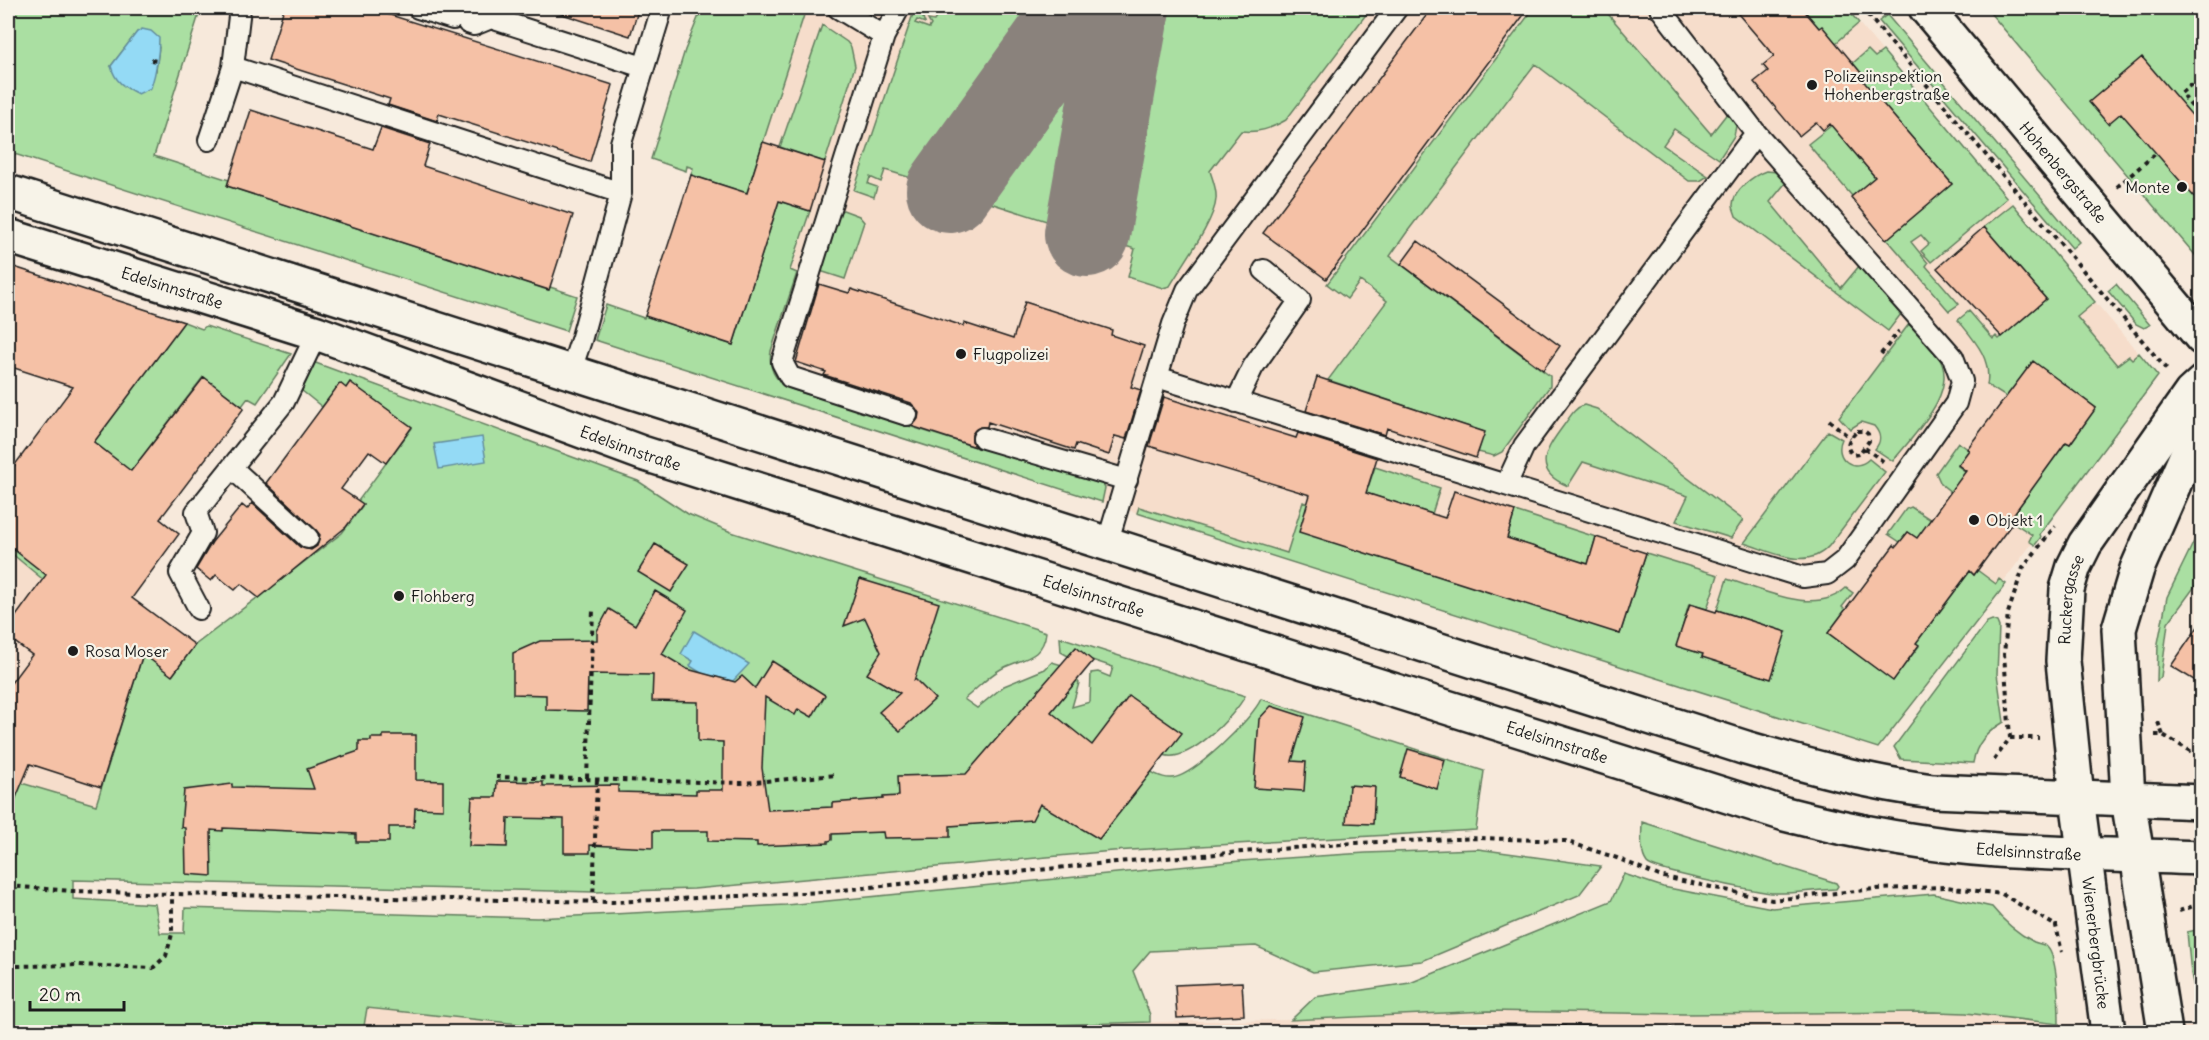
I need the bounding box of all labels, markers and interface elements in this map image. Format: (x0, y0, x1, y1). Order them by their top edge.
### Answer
place label: Polizeiinspektion Hohenbergstraße (1824, 66, 1950, 104)
marker: Polizeiinspektion Hohenbergstraße (1805, 78, 1819, 92)
street label: Hohenbergstraße (2015, 117, 2111, 227)
place label: Monte (2125, 177, 2170, 197)
marker: Monte (2175, 180, 2189, 194)
street label: Edelsinnstraße (119, 262, 226, 313)
place label: Flugpolizei (973, 344, 1049, 364)
marker: Flugpolizei (954, 347, 968, 361)
street label: Edelsinnstraße (577, 421, 684, 475)
place label: Objekt 1 (1986, 510, 2043, 530)
marker: Objekt 1 (1967, 513, 1981, 527)
street label: Ruckergasse (2054, 551, 2088, 645)
street label: Edelsinnstraße (1040, 570, 1147, 621)
place label: Flohberg (411, 586, 475, 606)
marker: Flohberg (392, 589, 406, 603)
place label: Rosa Moser (85, 641, 169, 661)
marker: Rosa Moser (66, 644, 80, 658)
street label: Edelsinnstraße (1504, 717, 1611, 767)
street label: Edelsinnstraße (1975, 838, 2082, 864)
street label: Wienerbergbrücke (2078, 876, 2114, 1010)
scale bar (30, 974, 124, 1012)
text: 20 m (39, 983, 81, 1006)

